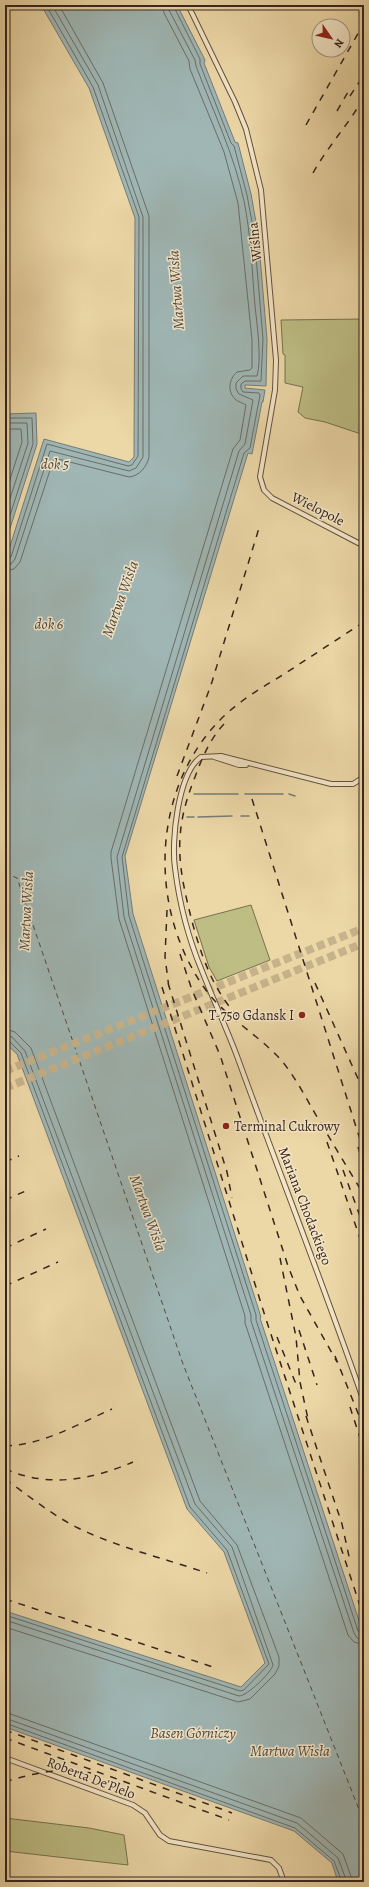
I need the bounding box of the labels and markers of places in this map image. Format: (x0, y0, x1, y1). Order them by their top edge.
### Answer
place label: T-750 Gdansk I (209, 1006, 294, 1025)
marker: T-750 Gdansk I (297, 1010, 307, 1020)
place label: Terminal Cukrowy (234, 1117, 341, 1136)
marker: Terminal Cukrowy (221, 1121, 231, 1131)

